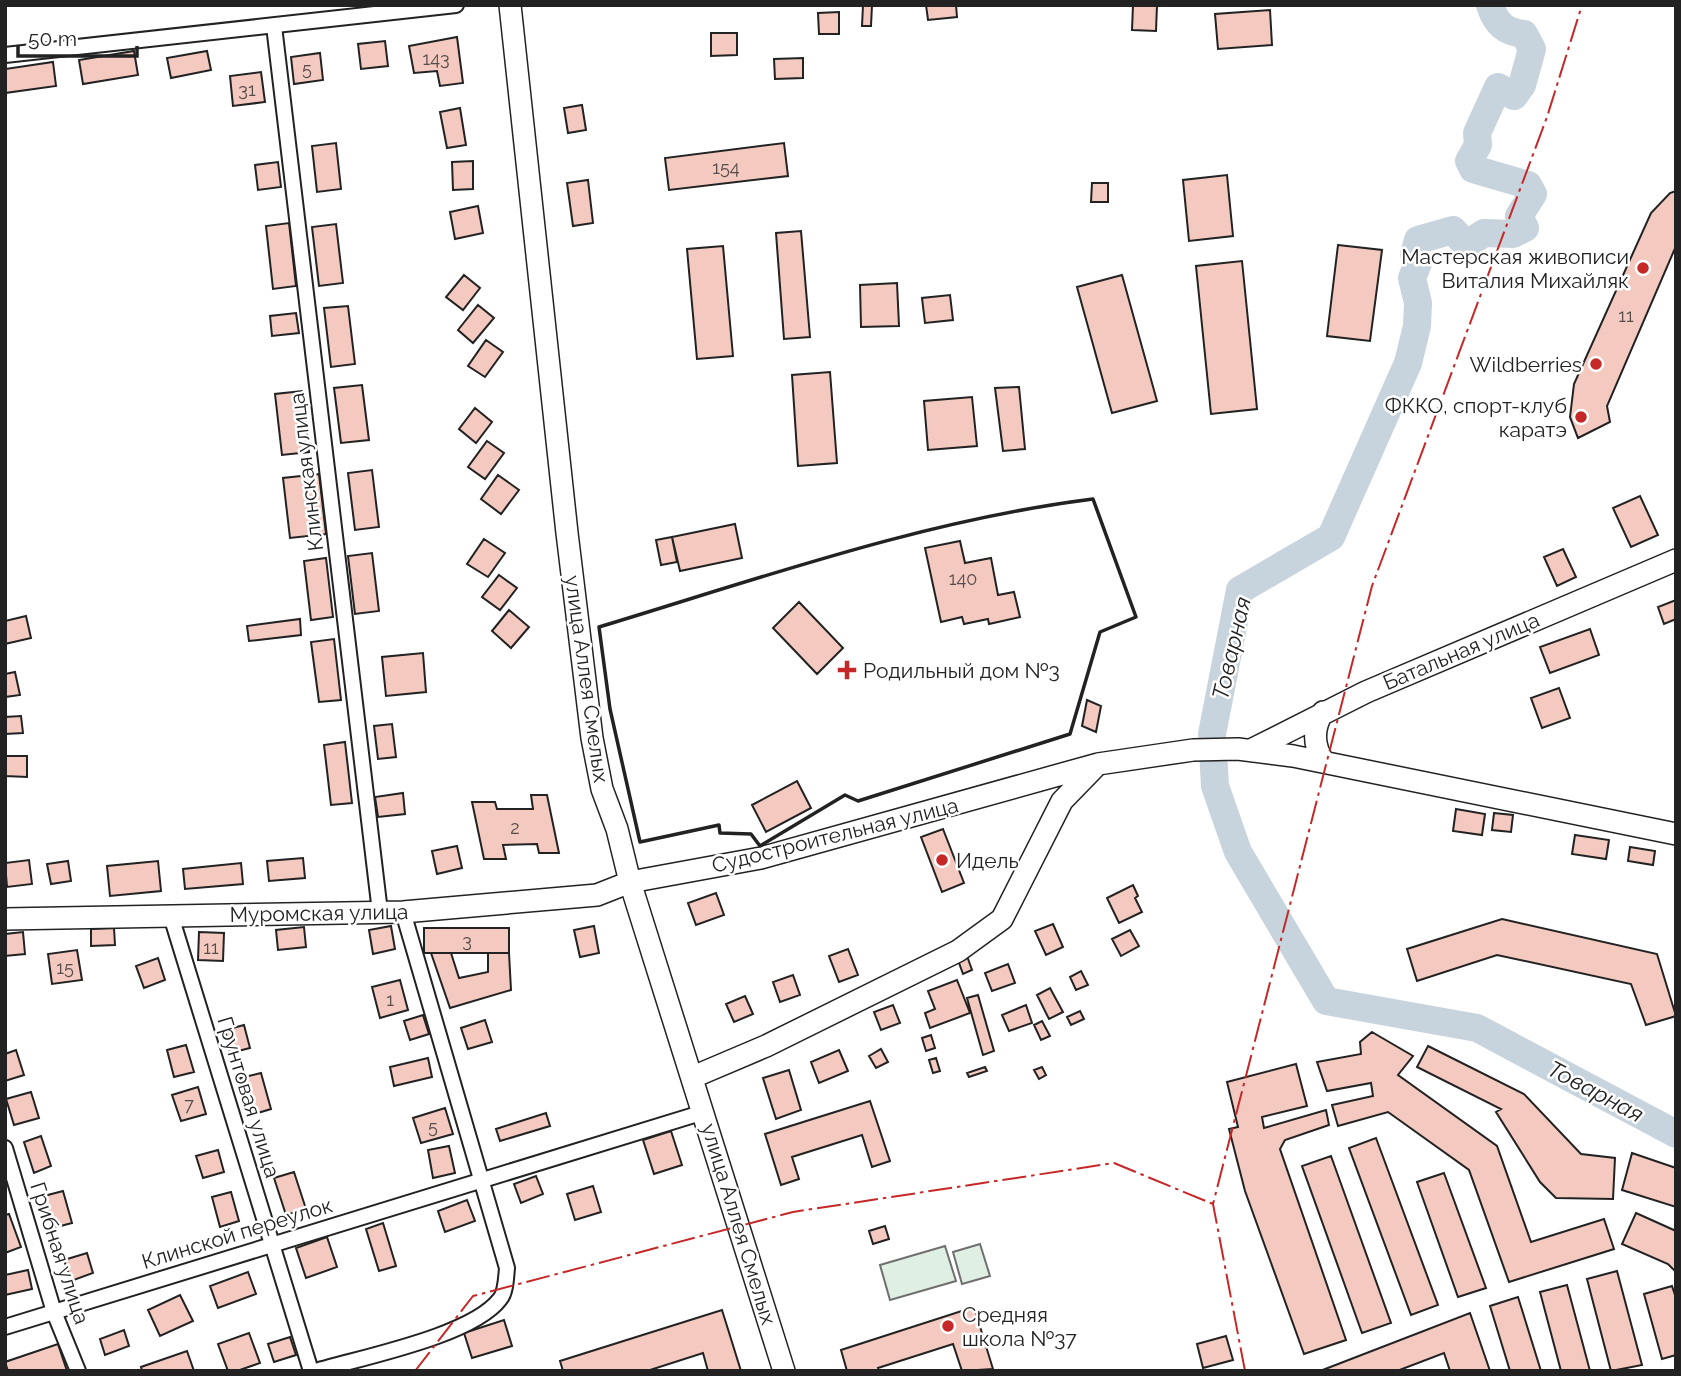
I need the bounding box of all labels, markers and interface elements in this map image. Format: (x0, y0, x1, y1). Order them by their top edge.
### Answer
scale bar (18, 14, 136, 58)
text: 50 m (28, 26, 77, 51)
house number: 143 (422, 48, 450, 69)
house number: 5 (302, 58, 312, 79)
house number: 31 (238, 79, 256, 100)
house number: 154 (712, 157, 740, 178)
place label: Мастерская живописи Виталия Михайляк (1401, 244, 1629, 293)
marker: Мастерская живописи Виталия Михайляк (1635, 260, 1651, 276)
house number: 11 (1618, 305, 1634, 326)
place label: Wildberries (1470, 352, 1582, 377)
marker: Wildberries (1588, 356, 1604, 372)
street label: Клинская улица (284, 392, 328, 552)
place label: ФККО, спорт-клуб каратэ (1385, 393, 1567, 442)
marker: ФККО, спорт-клуб каратэ (1573, 409, 1589, 425)
house number: 140 (949, 568, 977, 589)
street label: улица Аллея Смелых (560, 574, 614, 785)
water label: Товарная (1206, 594, 1256, 702)
street label: Батальная улица (1379, 607, 1543, 695)
place label: Родильный дом №3 (863, 658, 1060, 683)
marker: Родильный дом №3 (837, 660, 857, 680)
street label: Судостроительная улица (709, 792, 961, 878)
house number: 2 (510, 817, 520, 838)
place label: Идель (956, 848, 1019, 873)
marker: Идель (934, 852, 950, 868)
street label: Муромская улица (229, 899, 409, 927)
house number: 3 (462, 930, 472, 951)
house number: 11 (203, 937, 219, 958)
house number: 15 (56, 957, 74, 978)
house number: 1 (386, 989, 394, 1010)
street label: Грунтовая улица (213, 1013, 285, 1181)
water label: Товарная (1543, 1054, 1649, 1128)
house number: 7 (184, 1094, 194, 1115)
house number: 5 (428, 1116, 438, 1137)
street label: улица Аллея Смелых (696, 1120, 782, 1328)
street label: Грибная улица (25, 1179, 95, 1327)
street label: Клинской переулок (139, 1192, 335, 1274)
place label: Средняя школа №37 (962, 1302, 1077, 1351)
marker: Средняя школа №37 (940, 1318, 956, 1334)

